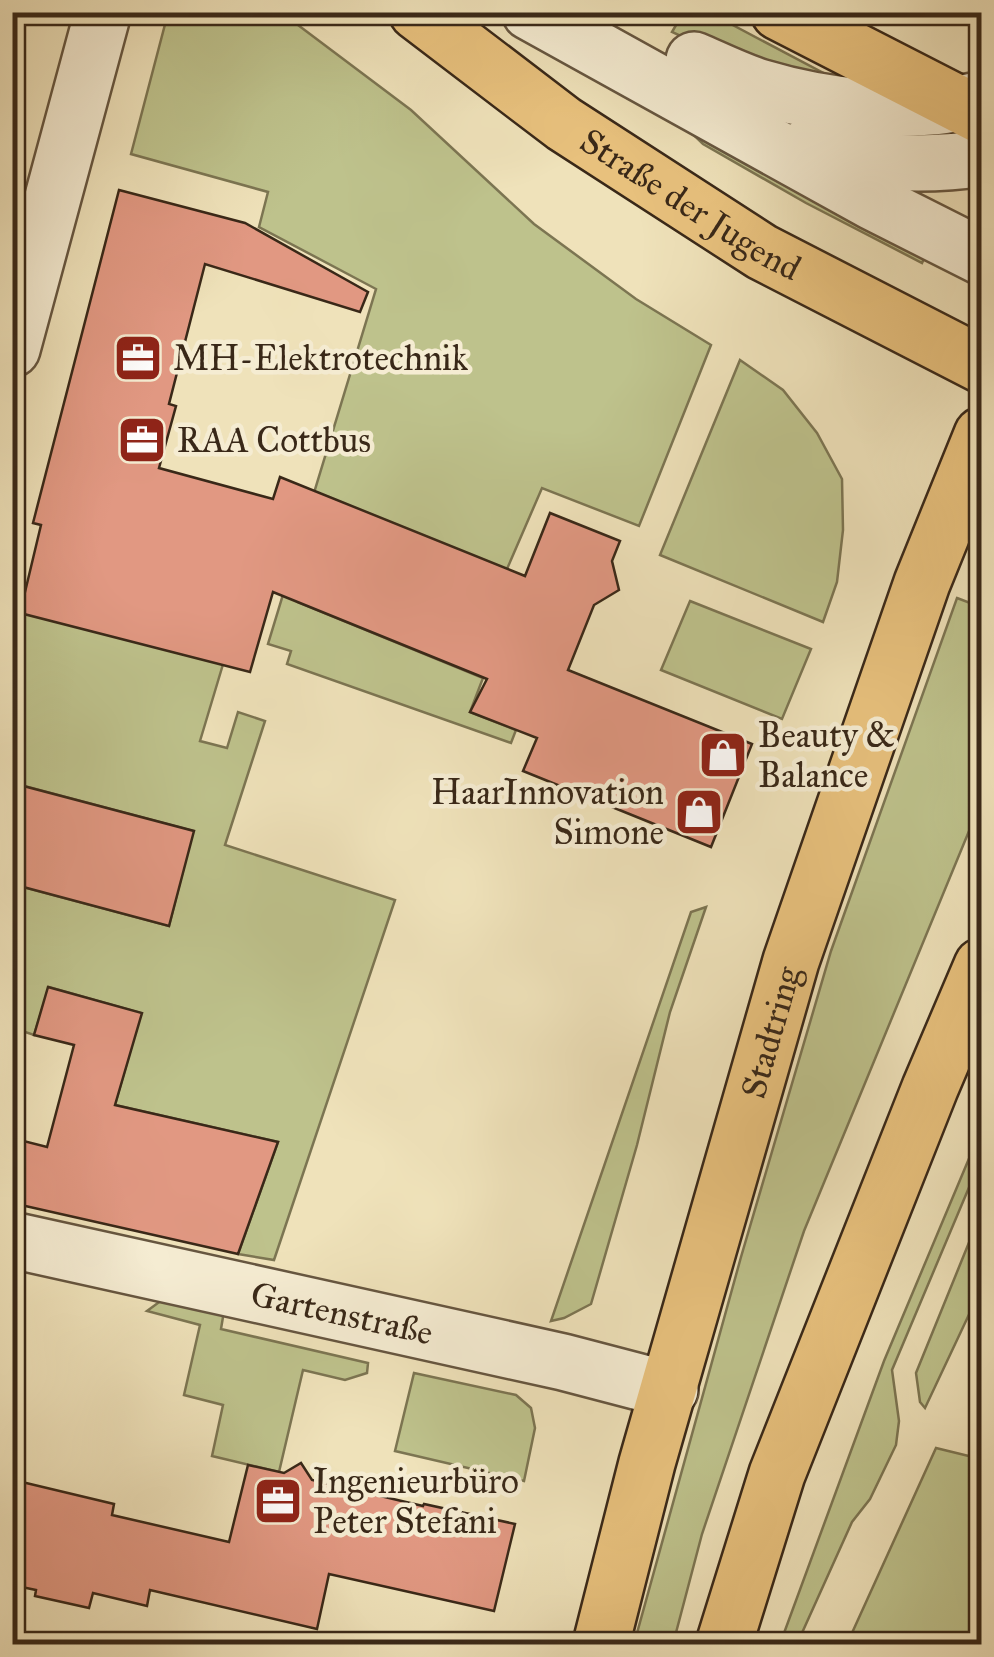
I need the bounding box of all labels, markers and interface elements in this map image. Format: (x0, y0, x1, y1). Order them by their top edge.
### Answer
street label: Straße der Jugend (572, 119, 808, 290)
office icon: MH-Elektrotechnik (112, 332, 164, 384)
place label: MH-Elektrotechnik (173, 337, 469, 380)
office icon: RAA Cottbus (116, 414, 168, 466)
place label: RAA Cottbus (177, 419, 371, 462)
place label: Beauty & Balance (758, 714, 895, 797)
shop icon: Beauty & Balance (697, 729, 749, 781)
place label: HaarInnovation Simone (431, 771, 664, 854)
shop icon: HaarInnovation Simone (673, 786, 725, 838)
street label: Stadtring (732, 961, 811, 1103)
street label: Gartenstraße (247, 1273, 437, 1355)
place label: Ingenieurbüro Peter Stefani (313, 1460, 519, 1543)
office icon: Ingenieurbüro Peter Stefani (252, 1475, 304, 1527)

